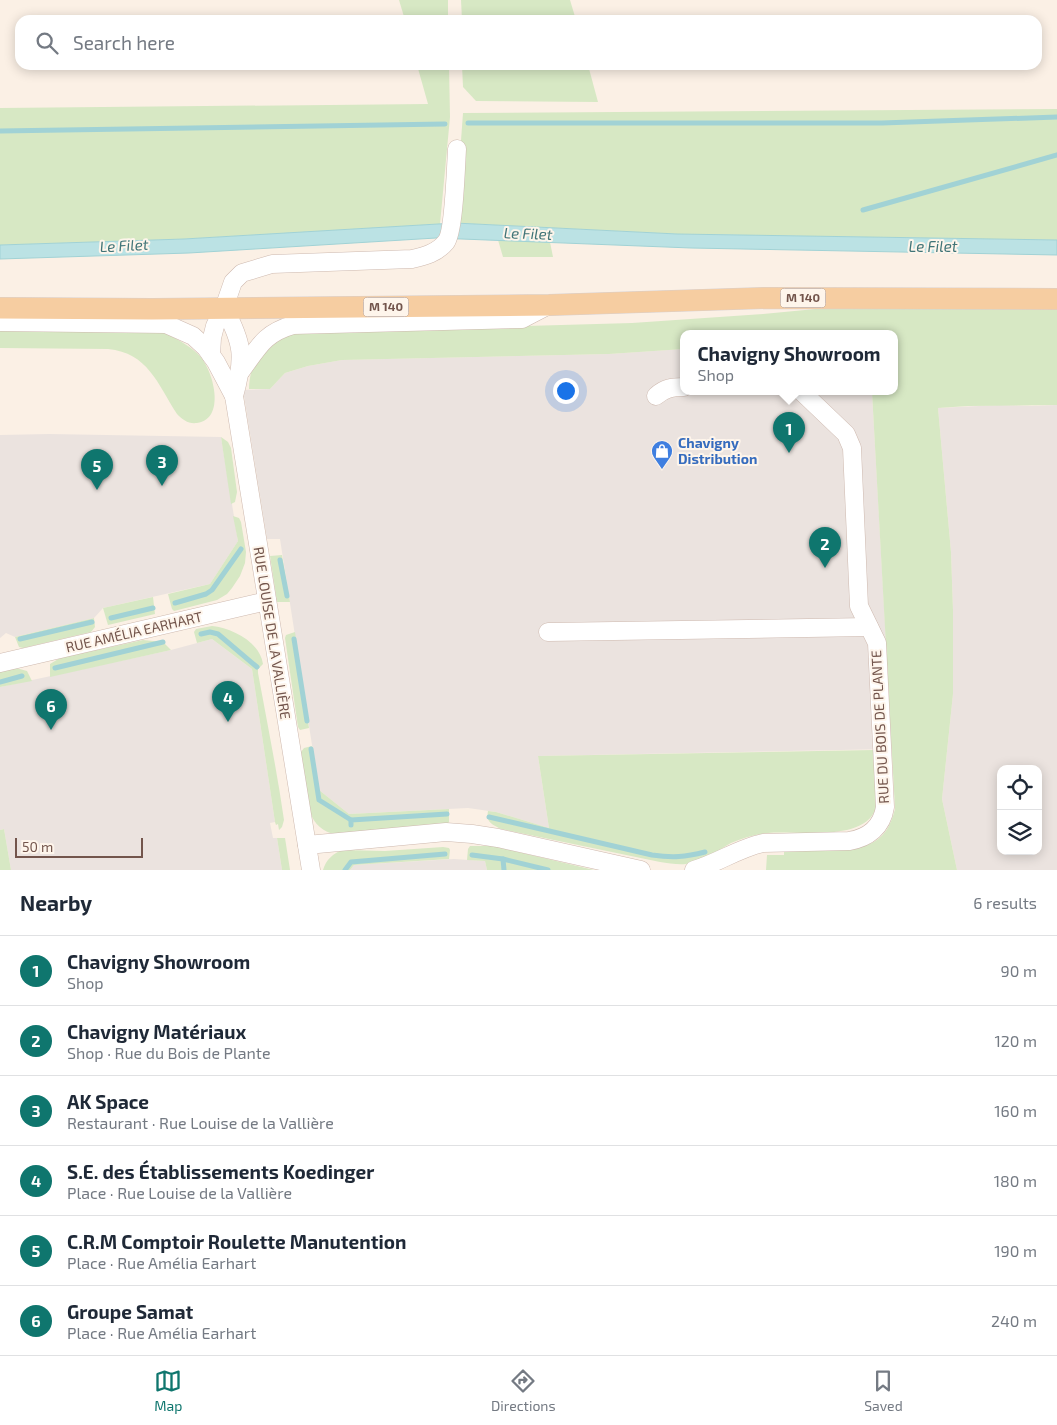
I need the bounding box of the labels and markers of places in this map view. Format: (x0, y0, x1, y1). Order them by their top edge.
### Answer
pin: 1 (773, 412, 805, 453)
place label: Chavigny Distribution (678, 434, 757, 467)
shop icon: Chavigny Distribution (650, 439, 674, 470)
pin: 3 (146, 445, 178, 486)
pin: 5 (81, 449, 113, 490)
pin: 2 (809, 527, 841, 568)
pin: 4 (212, 681, 244, 722)
pin: 6 (35, 689, 67, 730)

